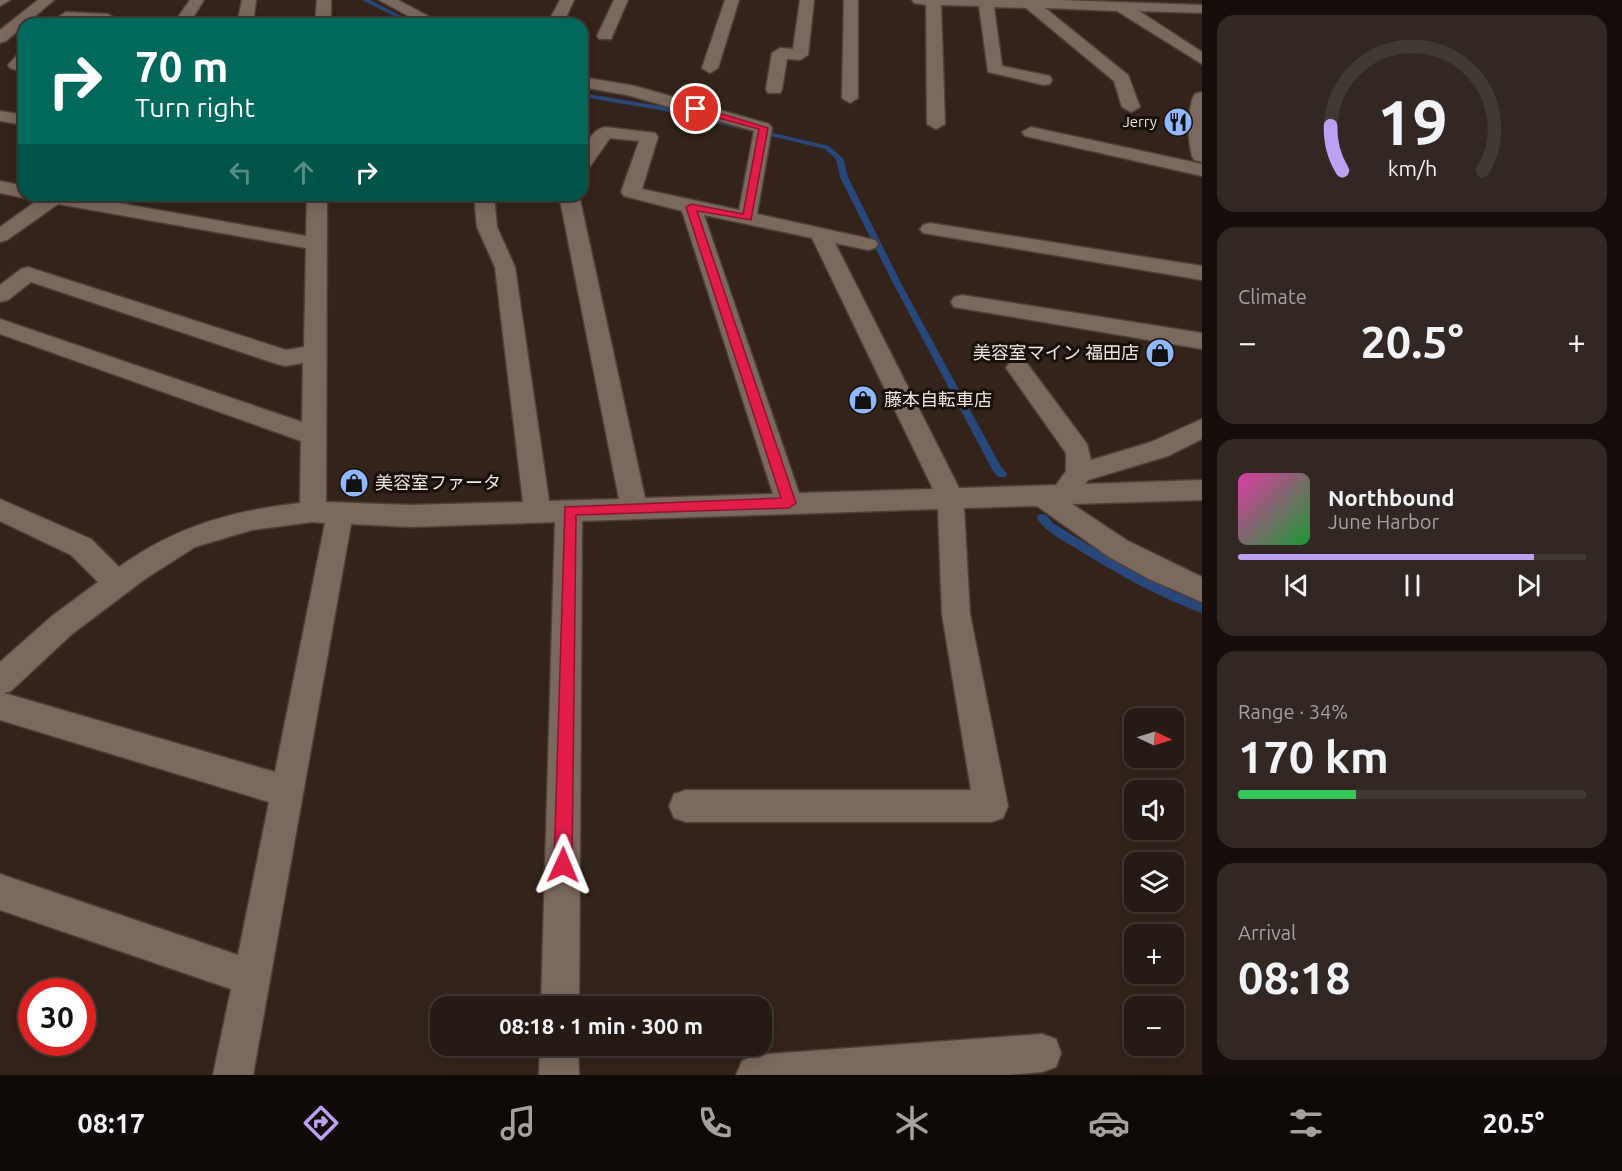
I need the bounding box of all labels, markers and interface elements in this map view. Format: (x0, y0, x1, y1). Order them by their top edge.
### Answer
icon: right (36, 42, 114, 120)
text: 70 m (135, 43, 229, 90)
pin (670, 83, 721, 134)
text: 19 (1377, 87, 1447, 157)
text: Turn right (135, 92, 255, 122)
icon: arrive (679, 92, 712, 125)
restaurant icon: Jerry (1162, 106, 1194, 138)
place label: Jerry (1122, 113, 1157, 130)
icon: left (224, 156, 257, 189)
icon: ahead (287, 156, 320, 189)
icon: right (350, 156, 383, 189)
text: km/h (1387, 156, 1437, 180)
text: Climate (1238, 285, 1307, 308)
text: 20.5° (1360, 316, 1464, 367)
text: − (1238, 323, 1257, 360)
text: + (1567, 323, 1586, 360)
shop icon: 美容室マイン 福田店 (1144, 337, 1176, 369)
place label: 美容室マイン 福田店 (973, 342, 1139, 362)
shop icon: 藤本自転車店 (847, 384, 879, 416)
place label: 藤本自転車店 (884, 389, 992, 409)
shop icon: 美容室ファータ (338, 467, 370, 499)
place label: 美容室ファータ (375, 472, 501, 492)
text: Northbound (1328, 485, 1454, 510)
text: June Harbor (1328, 510, 1439, 533)
icon: previous (1280, 569, 1313, 602)
icon: pause (1396, 569, 1429, 602)
icon: next (1512, 569, 1545, 602)
text: Range · 34% (1238, 700, 1348, 723)
north arrow (1124, 708, 1184, 768)
map controls (1124, 708, 1184, 1056)
text: 170 km (1238, 731, 1389, 782)
button: sound (1124, 780, 1184, 840)
position arrow (531, 833, 595, 897)
button: layers (1124, 852, 1184, 912)
text: Arrival (1238, 921, 1296, 944)
button: + (1124, 924, 1184, 984)
text: 08:18 (1238, 952, 1351, 1003)
speed limit sign: 30 (18, 978, 96, 1056)
button: − (1124, 996, 1184, 1056)
text: 08:18 · 1 min · 300 m (499, 1013, 703, 1038)
icon: directions (300, 1102, 342, 1144)
icon: music (497, 1102, 539, 1144)
icon: phone (694, 1102, 736, 1144)
icon: climate (891, 1102, 933, 1144)
icon: car (1088, 1102, 1130, 1144)
icon: filters (1285, 1102, 1327, 1144)
text: 08:17 (78, 1108, 145, 1138)
text: 20.5° (1483, 1108, 1544, 1138)

